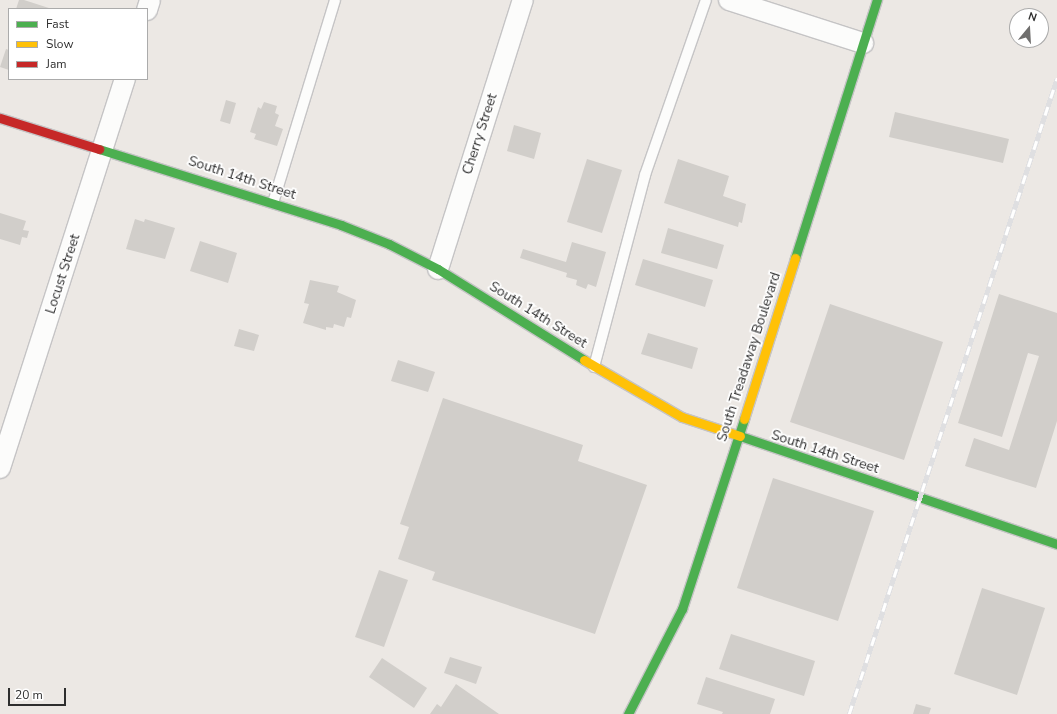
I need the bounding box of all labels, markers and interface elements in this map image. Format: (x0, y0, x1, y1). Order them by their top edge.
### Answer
legend (8, 8, 148, 80)
north arrow (1009, 8, 1049, 48)
text: N (1026, 9, 1039, 25)
text: Fast (46, 16, 69, 32)
text: Slow (46, 36, 74, 52)
text: Jam (46, 56, 67, 72)
street label: Cherry Street (459, 91, 501, 177)
street label: South 14th Street (186, 153, 298, 203)
street label: Locust Street (42, 232, 84, 316)
street label: South Treadaway Boulevard (714, 270, 784, 444)
street label: South 14th Street (486, 278, 590, 352)
street label: South 14th Street (769, 427, 881, 477)
scale bar (10, 680, 68, 706)
text: 20 m (15, 687, 43, 703)

